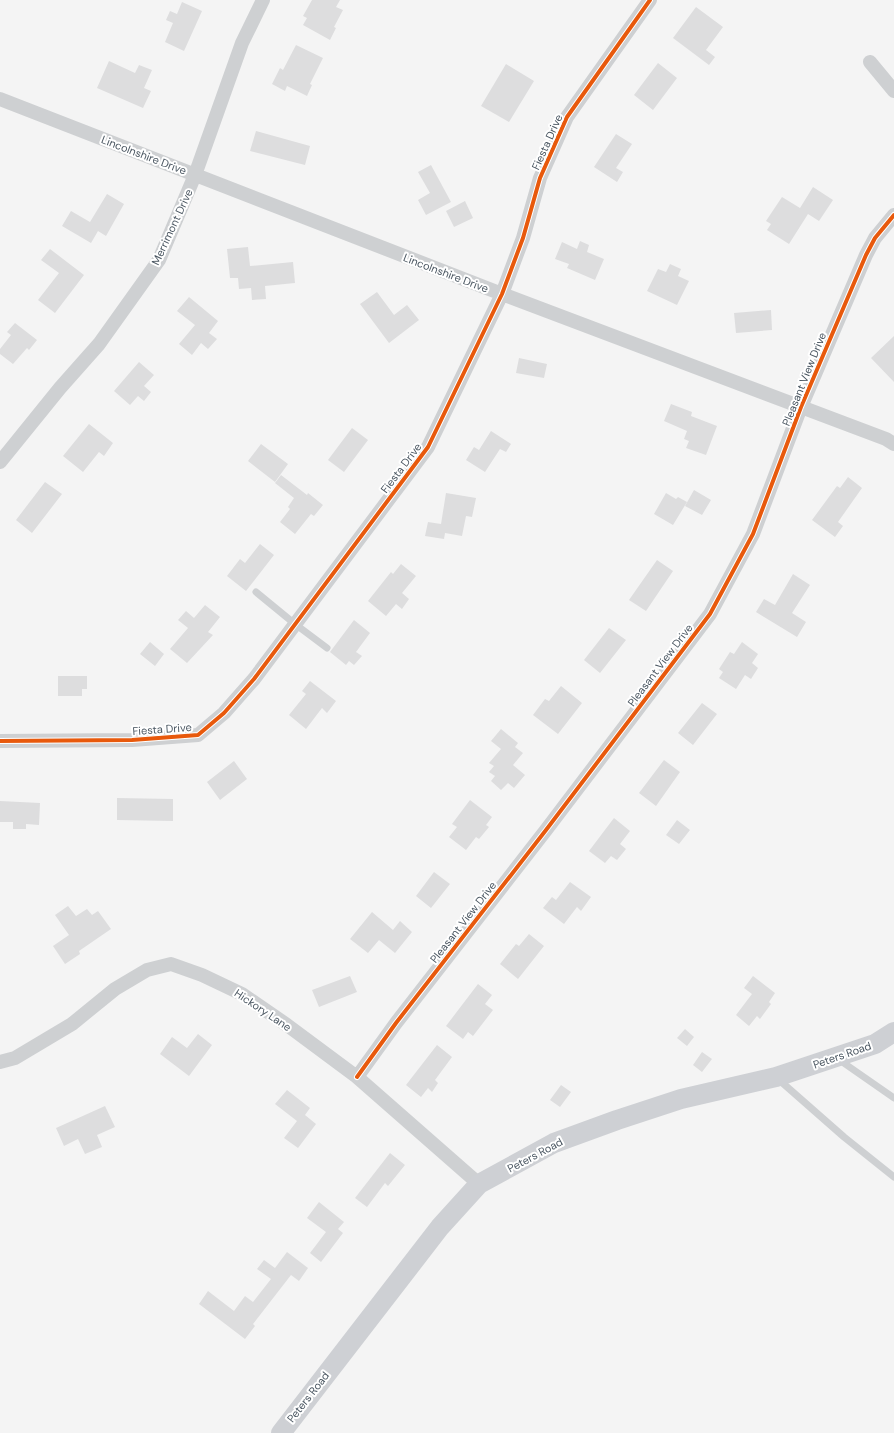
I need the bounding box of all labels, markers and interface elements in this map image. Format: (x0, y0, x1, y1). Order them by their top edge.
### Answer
street label: Fiesta Drive (529, 112, 565, 172)
street label: Lincolnshire Drive (100, 132, 188, 178)
street label: Merrimont Drive (148, 187, 196, 267)
street label: Lincolnshire Drive (402, 250, 490, 296)
street label: Pleasant View Drive (779, 330, 829, 428)
street label: Fiesta Drive (378, 440, 424, 496)
street label: Pleasant View Drive (624, 621, 696, 709)
street label: Fiesta Drive (132, 720, 192, 738)
street label: Pleasant View Drive (427, 878, 499, 966)
street label: Hickory Lane (232, 986, 294, 1034)
street label: Peters Road (811, 1038, 873, 1071)
street label: Peters Road (505, 1135, 565, 1175)
street label: Peters Road (284, 1369, 332, 1425)

